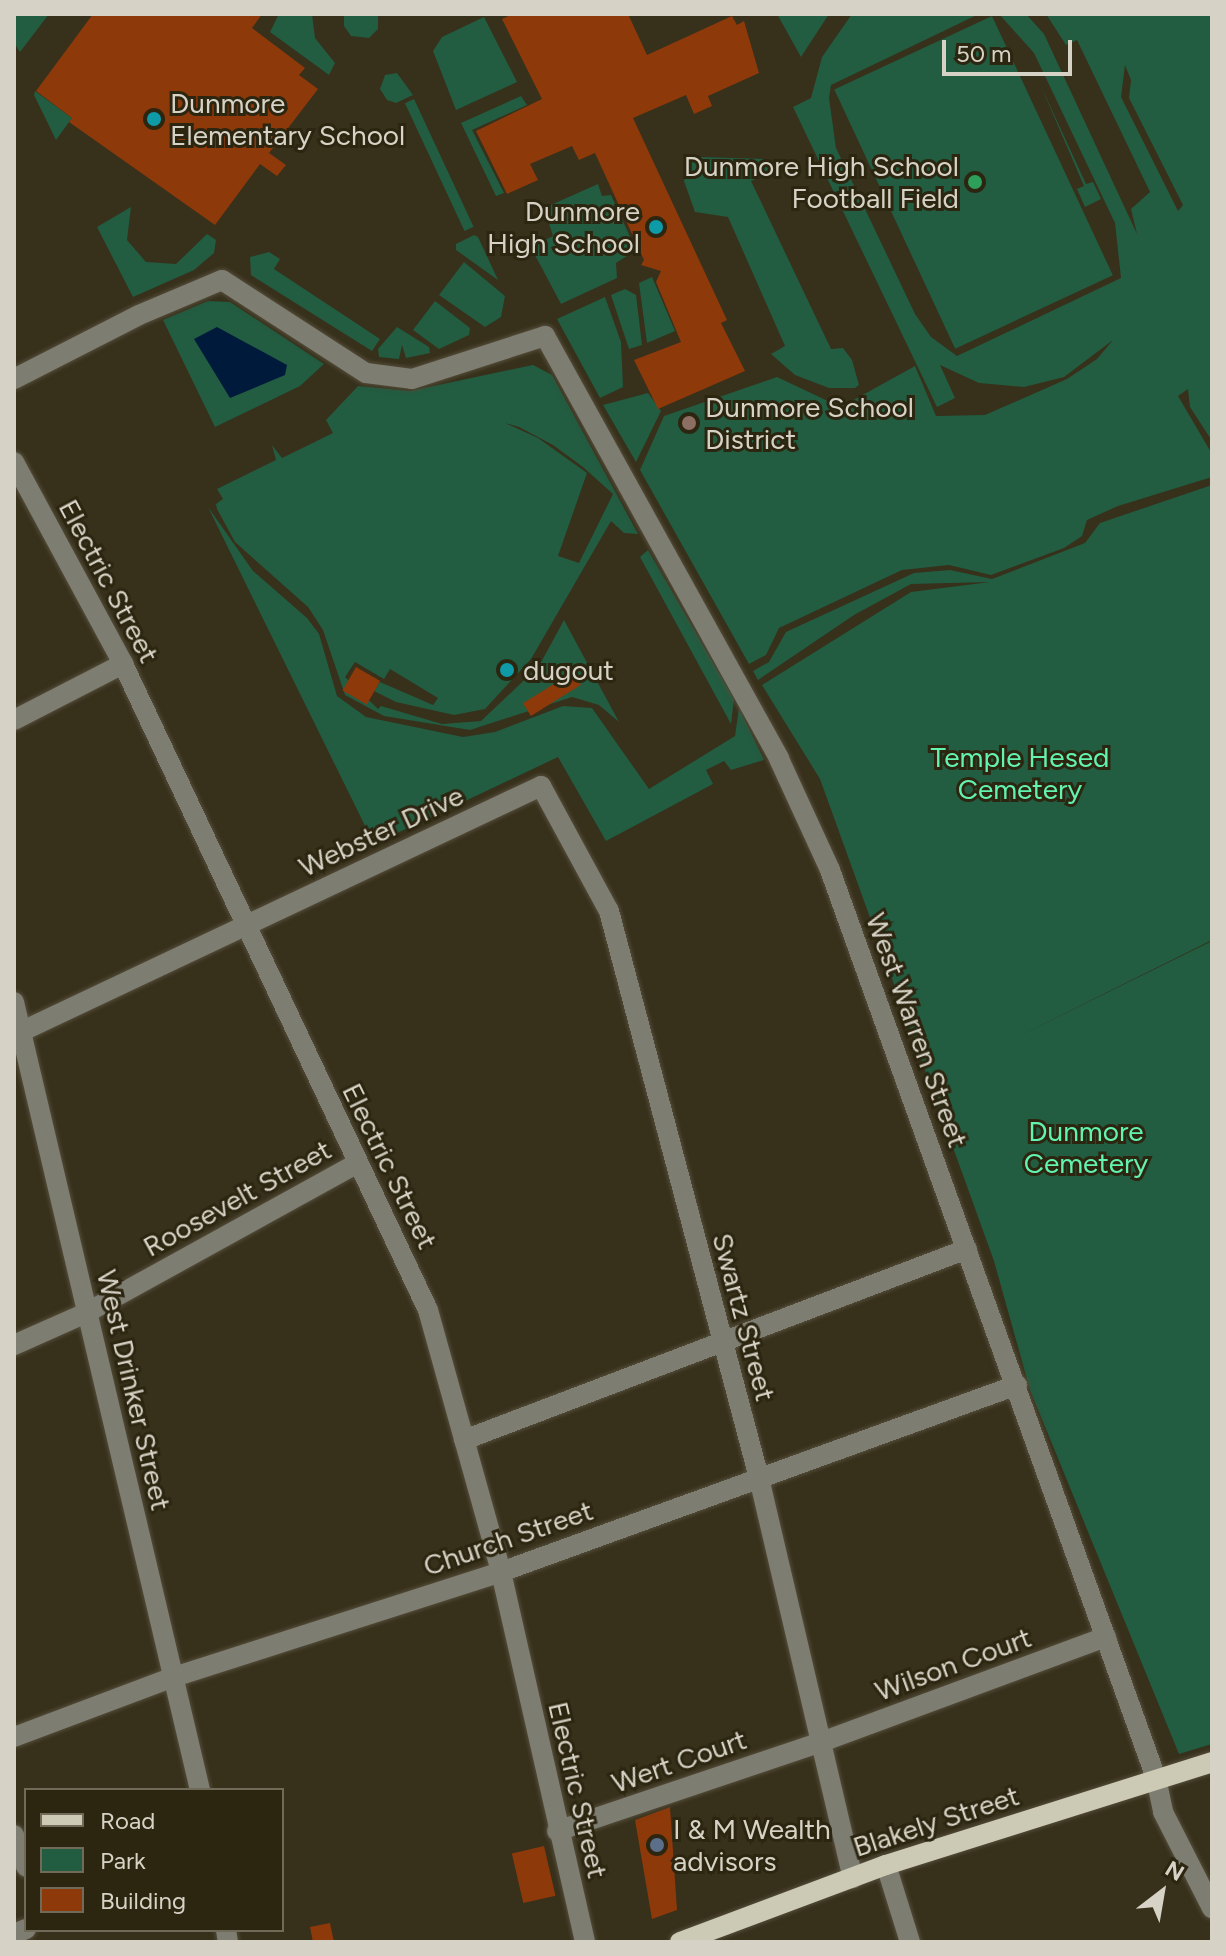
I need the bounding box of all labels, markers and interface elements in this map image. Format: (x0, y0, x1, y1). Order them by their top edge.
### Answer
scale bar (946, 24, 1076, 74)
text: 50 m (956, 39, 1012, 68)
place label: Dunmore Elementary School (170, 86, 405, 152)
marker: Dunmore Elementary School (145, 110, 163, 128)
place label: Dunmore High School Football Field (684, 149, 959, 215)
marker: Dunmore High School Football Field (966, 173, 984, 191)
place label: Dunmore High School (487, 194, 640, 260)
marker: Dunmore High School (647, 218, 665, 236)
place label: Dunmore School District (705, 390, 914, 456)
marker: Dunmore School District (680, 414, 698, 432)
street label: Electric Street (52, 494, 166, 668)
place label: dugout (523, 653, 614, 687)
marker: dugout (498, 661, 516, 679)
park label: Temple Hesed Cemetery (931, 740, 1109, 806)
street label: Webster Drive (294, 778, 468, 884)
street label: West Warren Street (859, 908, 975, 1152)
street label: Electric Street (335, 1078, 445, 1254)
park label: Dunmore Cemetery (1024, 1114, 1148, 1180)
street label: Roosevelt Street (137, 1133, 337, 1263)
street label: Swartz Street (705, 1229, 783, 1405)
street label: West Drinker Street (90, 1266, 178, 1514)
street label: Church Street (419, 1493, 597, 1583)
street label: Wilson Court (870, 1620, 1036, 1708)
street label: Electric Street (541, 1698, 615, 1882)
street label: Wert Court (607, 1722, 751, 1800)
street label: Blakely Street (849, 1778, 1023, 1864)
legend (24, 1788, 284, 1932)
text: Road (100, 1806, 155, 1835)
place label: I & M Wealth advisors (673, 1812, 831, 1878)
marker: I & M Wealth advisors (648, 1836, 666, 1854)
text: Park (100, 1846, 146, 1875)
north arrow (1122, 1852, 1202, 1932)
text: N (1160, 1855, 1189, 1887)
text: Building (100, 1886, 186, 1915)

